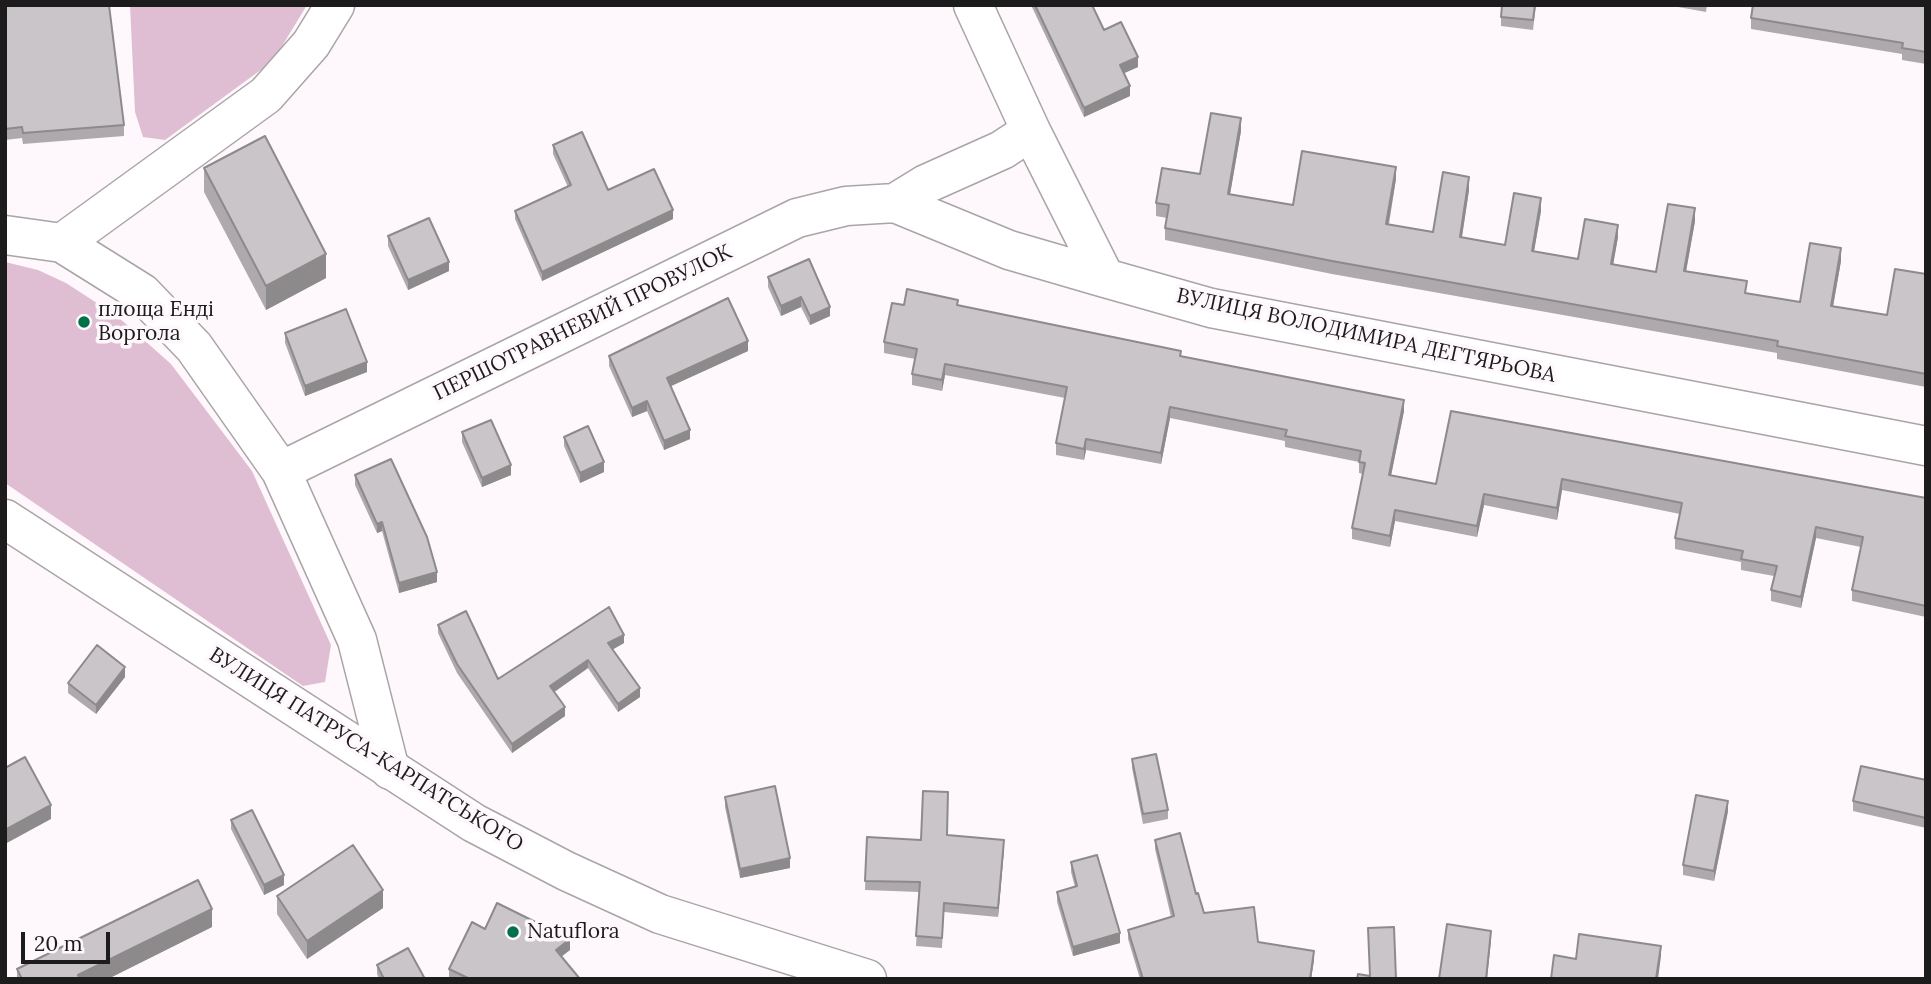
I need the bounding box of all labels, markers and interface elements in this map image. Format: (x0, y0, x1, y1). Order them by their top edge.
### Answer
street label: ПЕРШОТРАВНЕВИЙ ПРОВУЛОК (430, 240, 736, 406)
street label: ВУЛИЦЯ ВОЛОДИМИРА ДЕГТЯРЬОВА (1174, 283, 1558, 389)
place label: площа Енді Воргола (98, 297, 214, 347)
marker: площа Енді Воргола (76, 314, 92, 330)
street label: ВУЛИЦЯ ПАТРУСА-КАРПАТСЬКОГО (204, 642, 528, 858)
scale bar (24, 918, 114, 962)
place label: Natuflora (527, 919, 620, 945)
marker: Natuflora (505, 924, 521, 940)
text: 20 m (34, 930, 83, 957)

